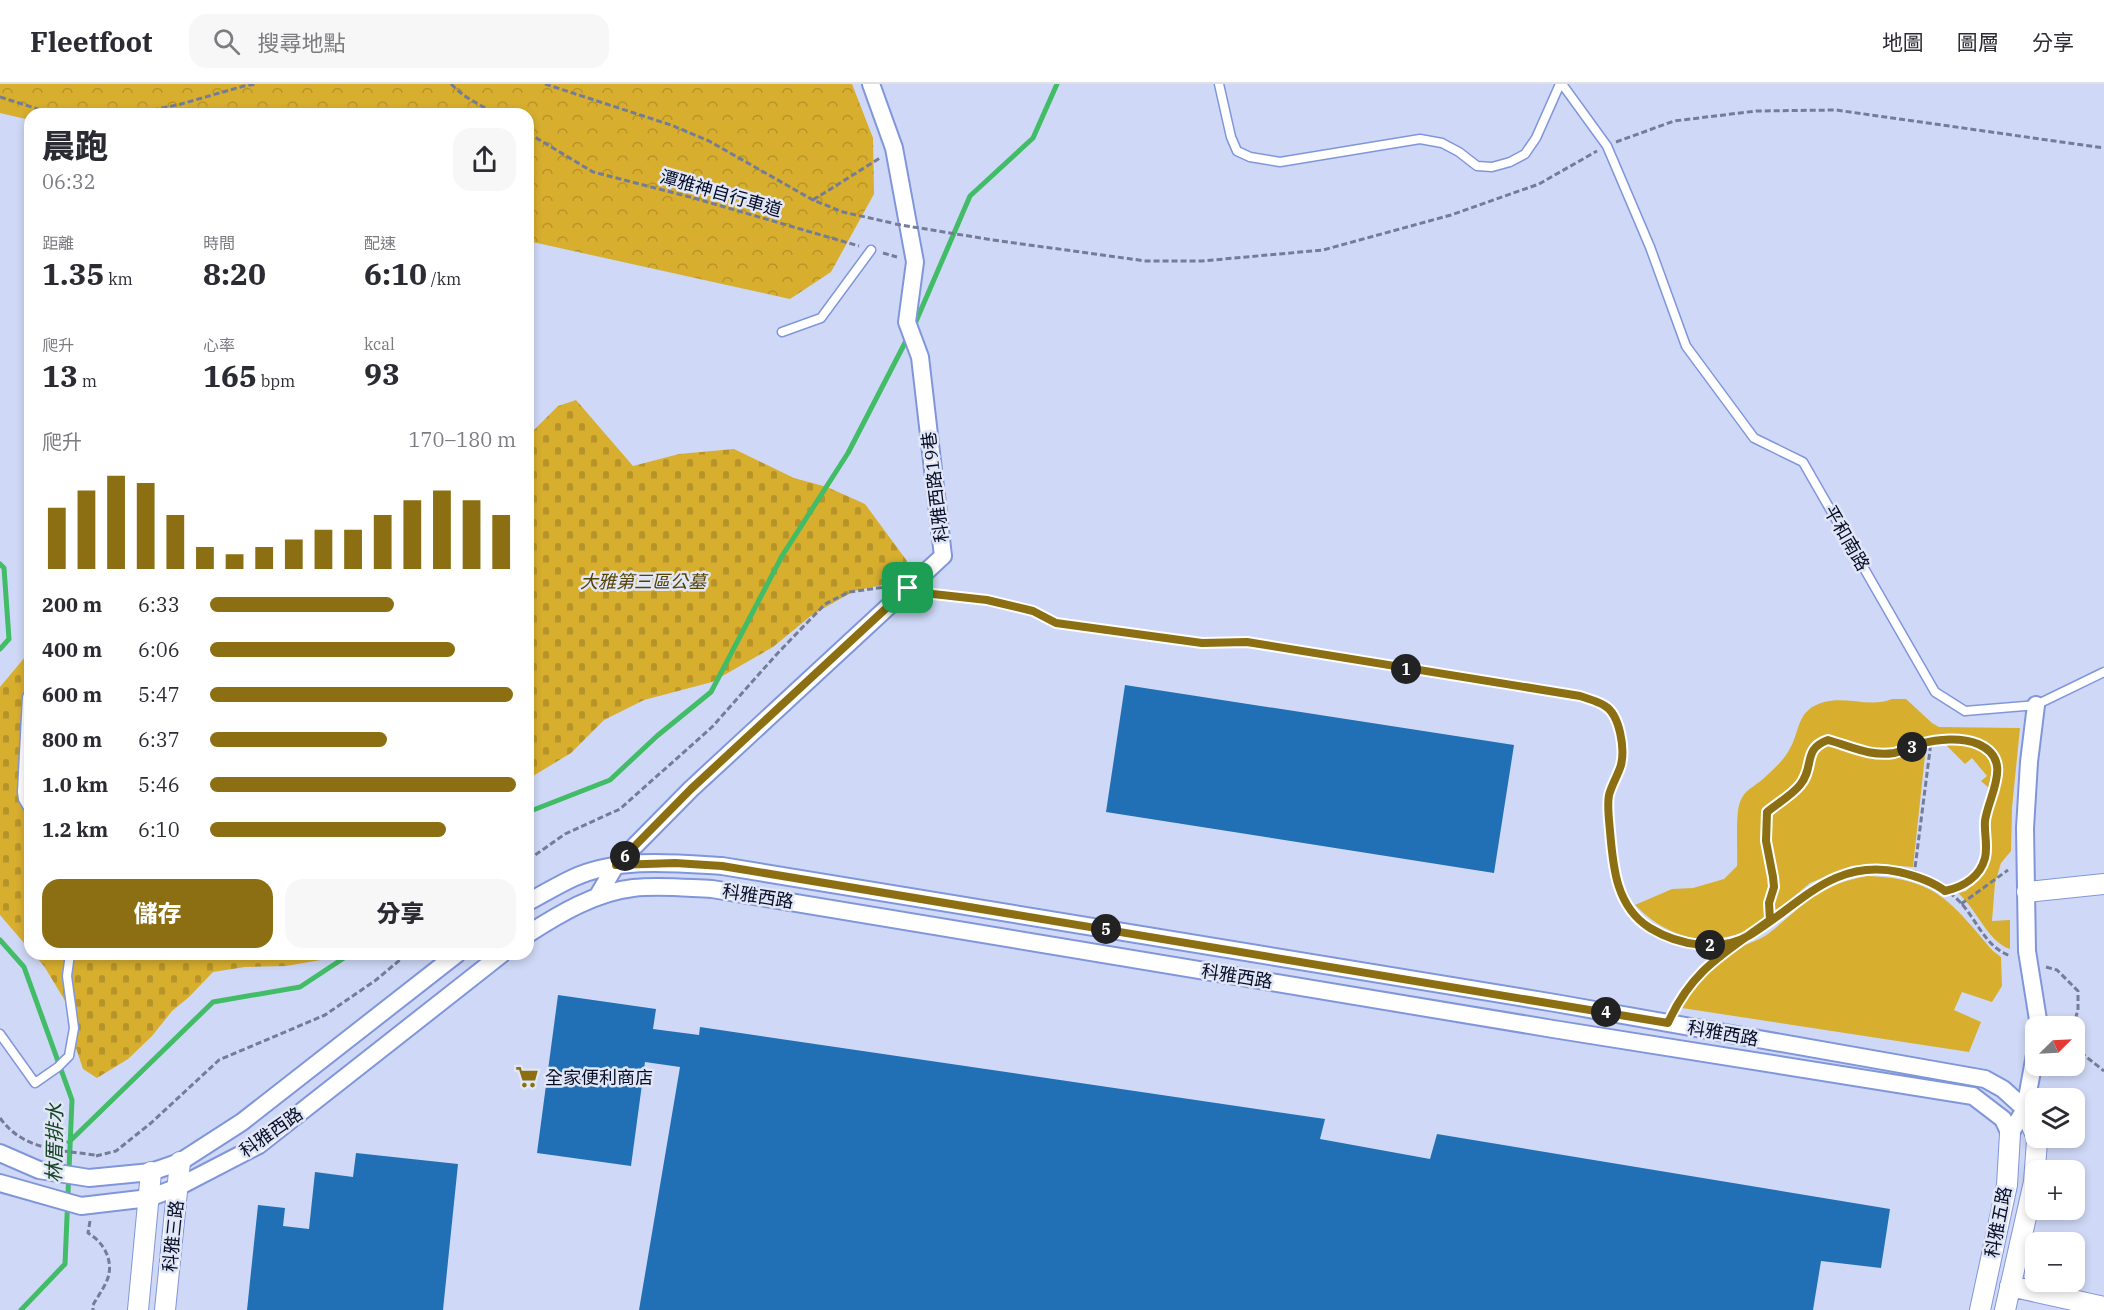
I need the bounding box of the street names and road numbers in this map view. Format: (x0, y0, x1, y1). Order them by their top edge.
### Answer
street label: 潭雅神自行車道 (657, 165, 785, 221)
street label: 科雅西路19巷 (917, 430, 953, 544)
street label: 平和南路 (1819, 501, 1875, 575)
street label: 科雅西路 (721, 879, 795, 913)
street label: 科雅西路 (1200, 959, 1274, 993)
street label: 科雅西路 (1686, 1015, 1760, 1051)
street label: 科雅西路 (235, 1102, 307, 1162)
street label: 科雅五路 (1980, 1184, 2016, 1260)
street label: 科雅三路 (158, 1199, 188, 1273)

